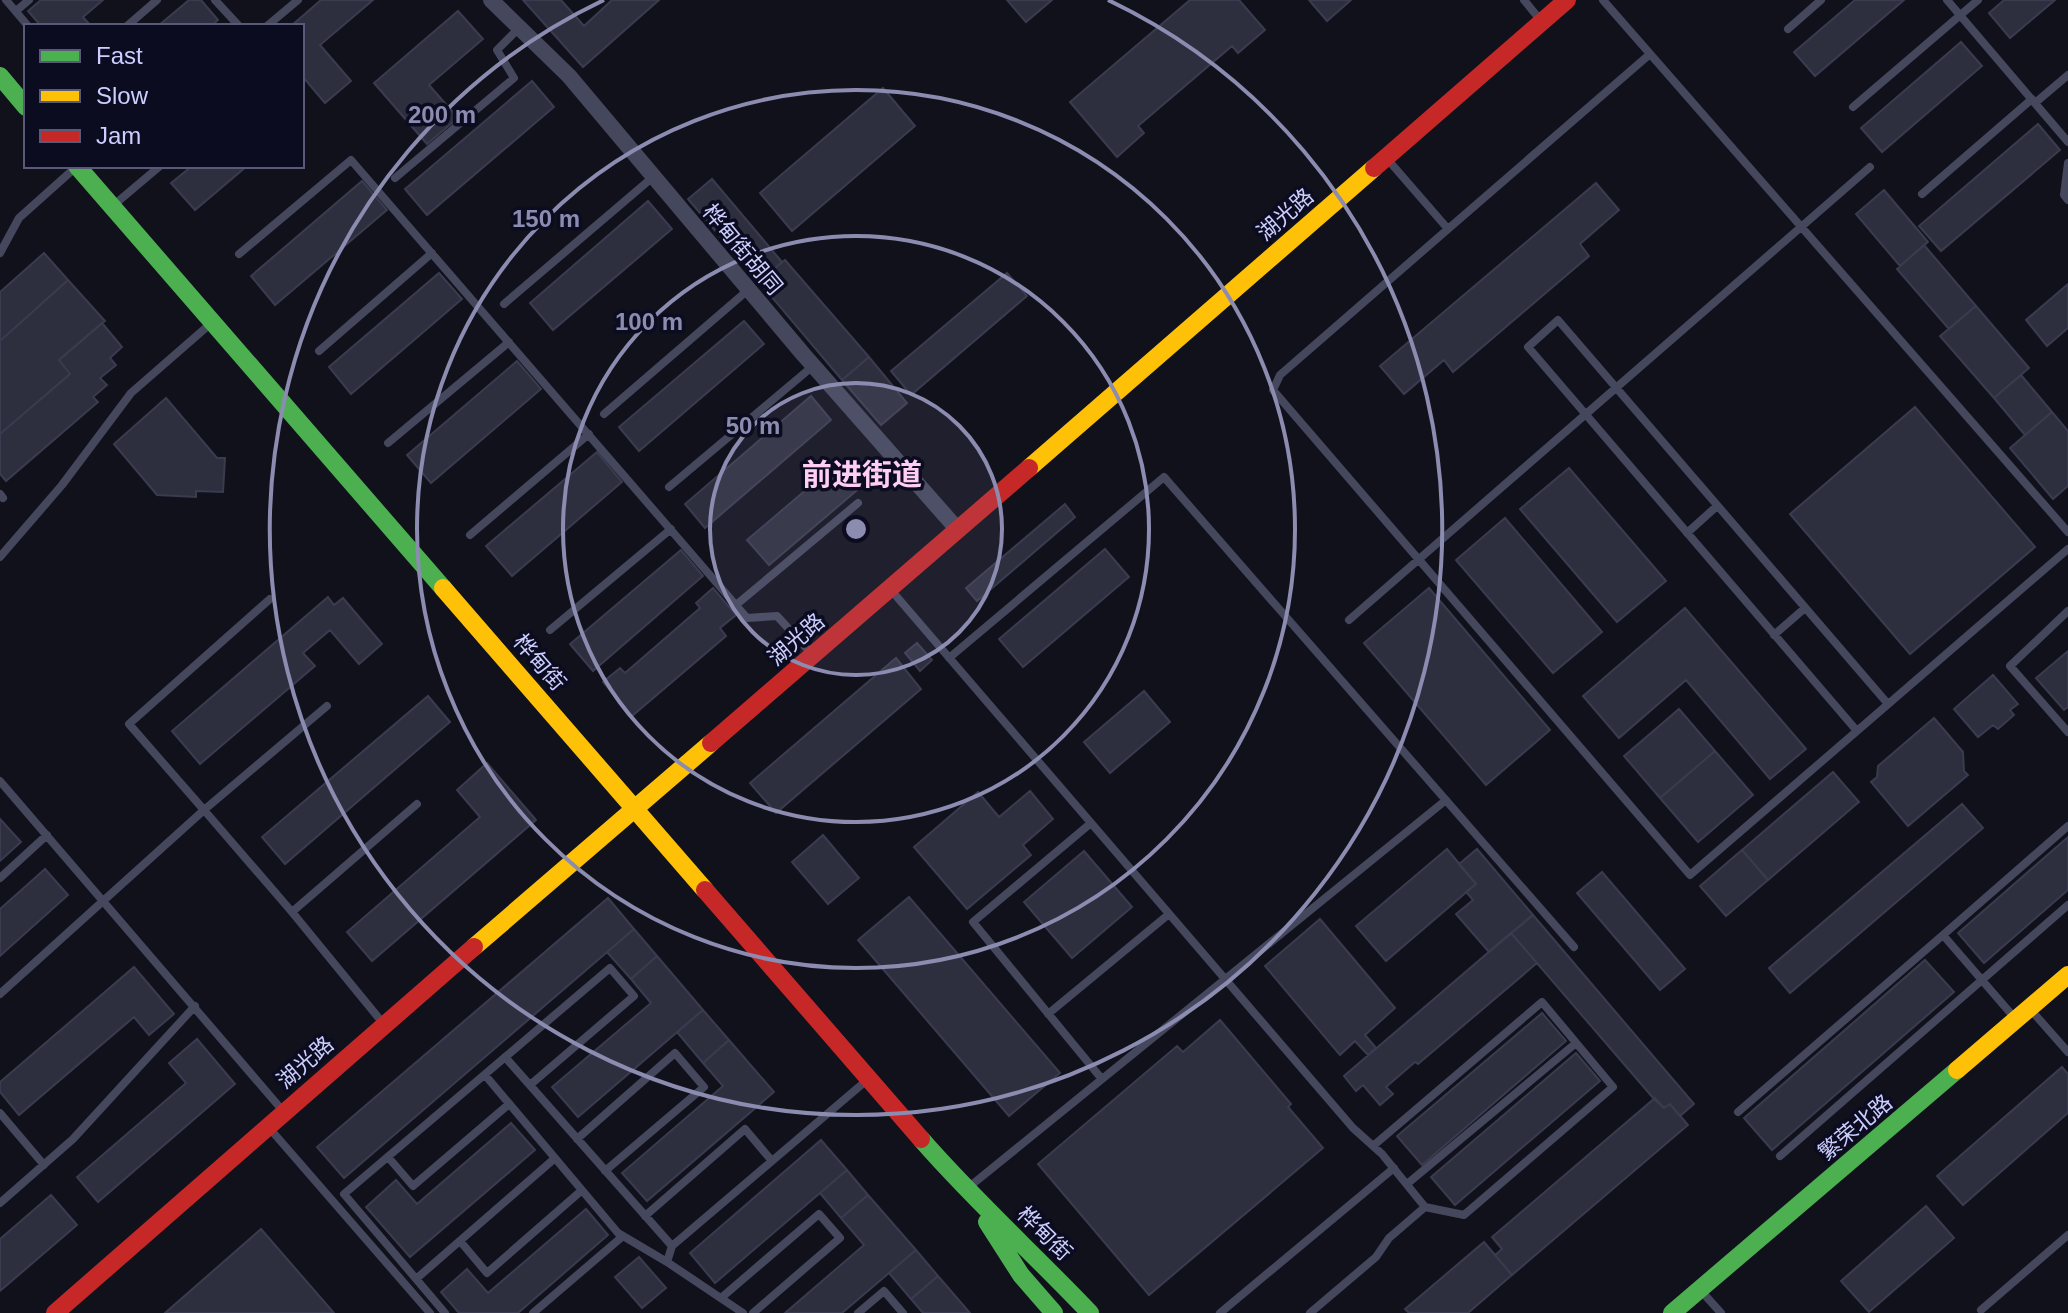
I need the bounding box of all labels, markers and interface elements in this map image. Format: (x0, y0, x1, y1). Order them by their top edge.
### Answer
legend (24, 24, 304, 168)
text: Fast (96, 42, 143, 69)
text: Slow (96, 82, 149, 109)
text: 200 m (408, 101, 476, 128)
text: Jam (96, 122, 141, 149)
street label: 湖光路 (1252, 183, 1318, 245)
street label: 桦甸街胡同 (698, 199, 788, 299)
text: 150 m (512, 205, 580, 232)
text: 100 m (615, 308, 683, 335)
text: 50 m (726, 412, 780, 439)
district label: 前进街道 (802, 458, 922, 491)
centre of rings (842, 515, 870, 543)
street label: 湖光路 (763, 608, 829, 670)
street label: 桦甸街 (509, 629, 571, 695)
street label: 湖光路 (272, 1031, 338, 1093)
street label: 繁荣北路 (1814, 1090, 1897, 1165)
street label: 桦甸街 (1012, 1201, 1077, 1265)

